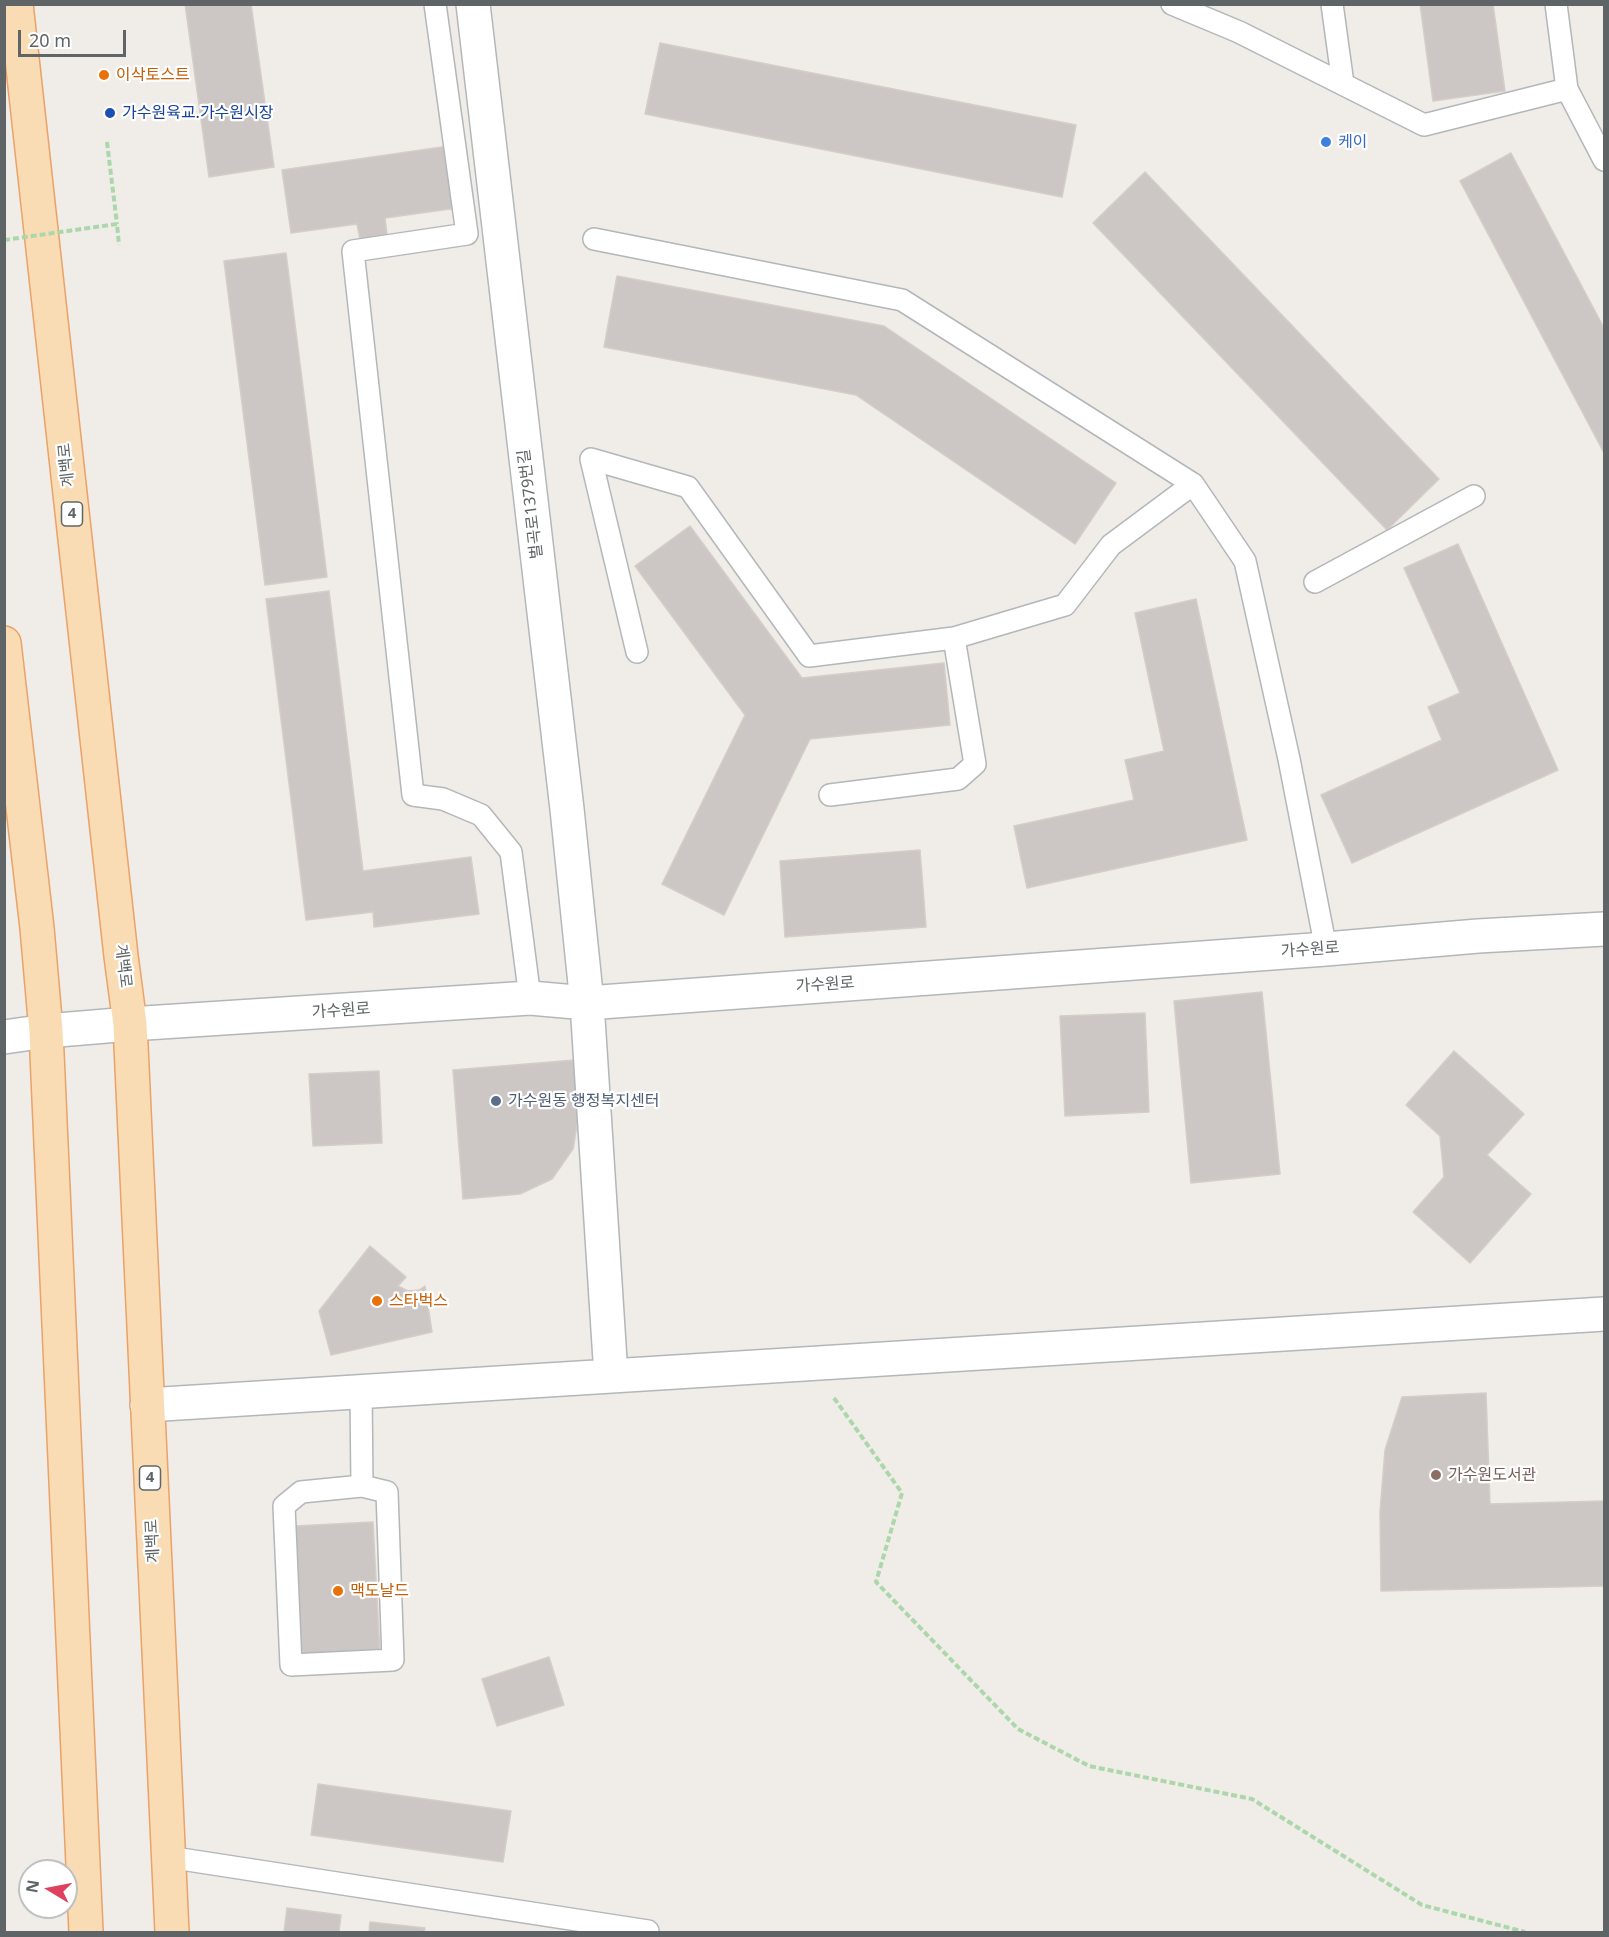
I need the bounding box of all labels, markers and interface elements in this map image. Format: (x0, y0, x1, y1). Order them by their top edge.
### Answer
scale bar (21, 18, 129, 56)
text: 20 m (29, 28, 71, 52)
place label: 이삭토스트 (116, 65, 190, 85)
marker: 이삭토스트 (97, 68, 111, 82)
place label: 가수원육교.가수원시장 (122, 103, 273, 123)
marker: 가수원육교.가수원시장 (103, 106, 117, 120)
place label: 케이 (1338, 132, 1367, 152)
marker: 케이 (1319, 135, 1333, 149)
street label: 계백로 (55, 442, 79, 488)
street label: 벌곡로1379번길 (515, 448, 547, 560)
road number: 4 (62, 502, 82, 526)
street label: 가수원로 (1280, 938, 1340, 962)
street label: 계백로 (111, 943, 135, 989)
street label: 가수원로 (795, 973, 855, 997)
street label: 가수원로 (311, 999, 371, 1023)
place label: 가수원동 행정복지센터 (508, 1091, 659, 1111)
marker: 가수원동 행정복지센터 (489, 1094, 503, 1108)
place label: 스타벅스 (389, 1291, 448, 1311)
marker: 스타벅스 (370, 1294, 384, 1308)
place label: 가수원도서관 (1448, 1465, 1536, 1485)
road number: 4 (140, 1466, 160, 1490)
marker: 가수원도서관 (1429, 1468, 1443, 1482)
street label: 계백로 (142, 1518, 164, 1564)
place label: 맥도날드 (350, 1581, 409, 1601)
marker: 맥도날드 (331, 1584, 345, 1598)
north arrow (18, 1859, 78, 1919)
text: N (20, 1878, 44, 1895)

